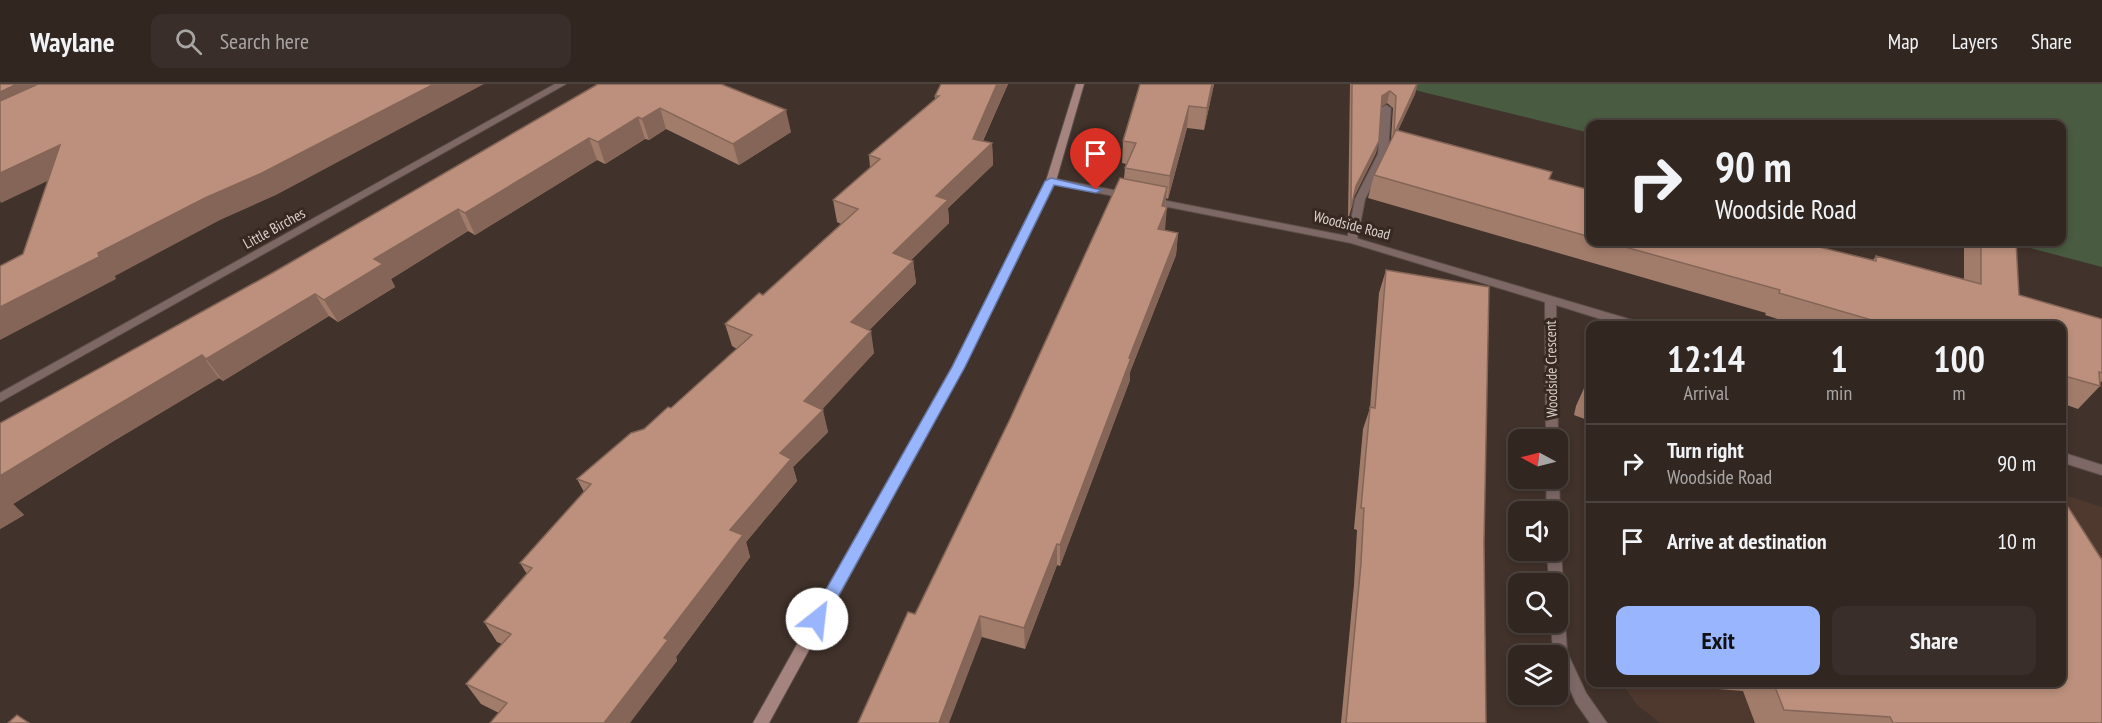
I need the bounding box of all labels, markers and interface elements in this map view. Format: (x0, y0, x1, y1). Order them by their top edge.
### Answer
search box (151, 14, 571, 68)
text: Waylane (30, 23, 115, 60)
icon: search (172, 25, 205, 58)
text: Search here (220, 27, 309, 55)
text: Map (1888, 28, 1919, 55)
text: Layers (1952, 28, 1998, 55)
text: Share (2031, 28, 2072, 55)
pin (1070, 128, 1121, 190)
icon: arrive (1079, 137, 1112, 170)
text: 90 m (1715, 139, 1792, 194)
icon: right (1616, 144, 1694, 222)
text: Woodside Road (1715, 192, 1857, 226)
street label: Little Birches (240, 203, 308, 253)
street label: Woodside Road (1311, 206, 1393, 244)
street label: Woodside Crescent (1541, 320, 1561, 418)
text: 12:14 (1667, 335, 1745, 382)
text: 1 (1830, 335, 1848, 382)
text: 100 (1933, 335, 1985, 382)
text: Arrival (1683, 380, 1729, 406)
text: min (1826, 380, 1852, 406)
text: m (1953, 380, 1966, 406)
north arrow (1508, 429, 1568, 489)
map controls (1508, 429, 1568, 705)
text: Turn right (1667, 436, 1744, 464)
icon: right (1616, 447, 1649, 480)
text: 90 m (1997, 449, 2036, 477)
text: Woodside Road (1667, 464, 1772, 490)
button: sound (1508, 501, 1568, 561)
icon: arrive (1616, 525, 1649, 558)
text: Arrive at destination (1667, 527, 1827, 555)
text: 10 m (1997, 527, 2036, 555)
button: search (1508, 573, 1568, 633)
position arrow (785, 587, 849, 651)
button: Exit (1616, 606, 1820, 675)
button: Share (1832, 606, 2036, 675)
button: layers (1508, 645, 1568, 705)

